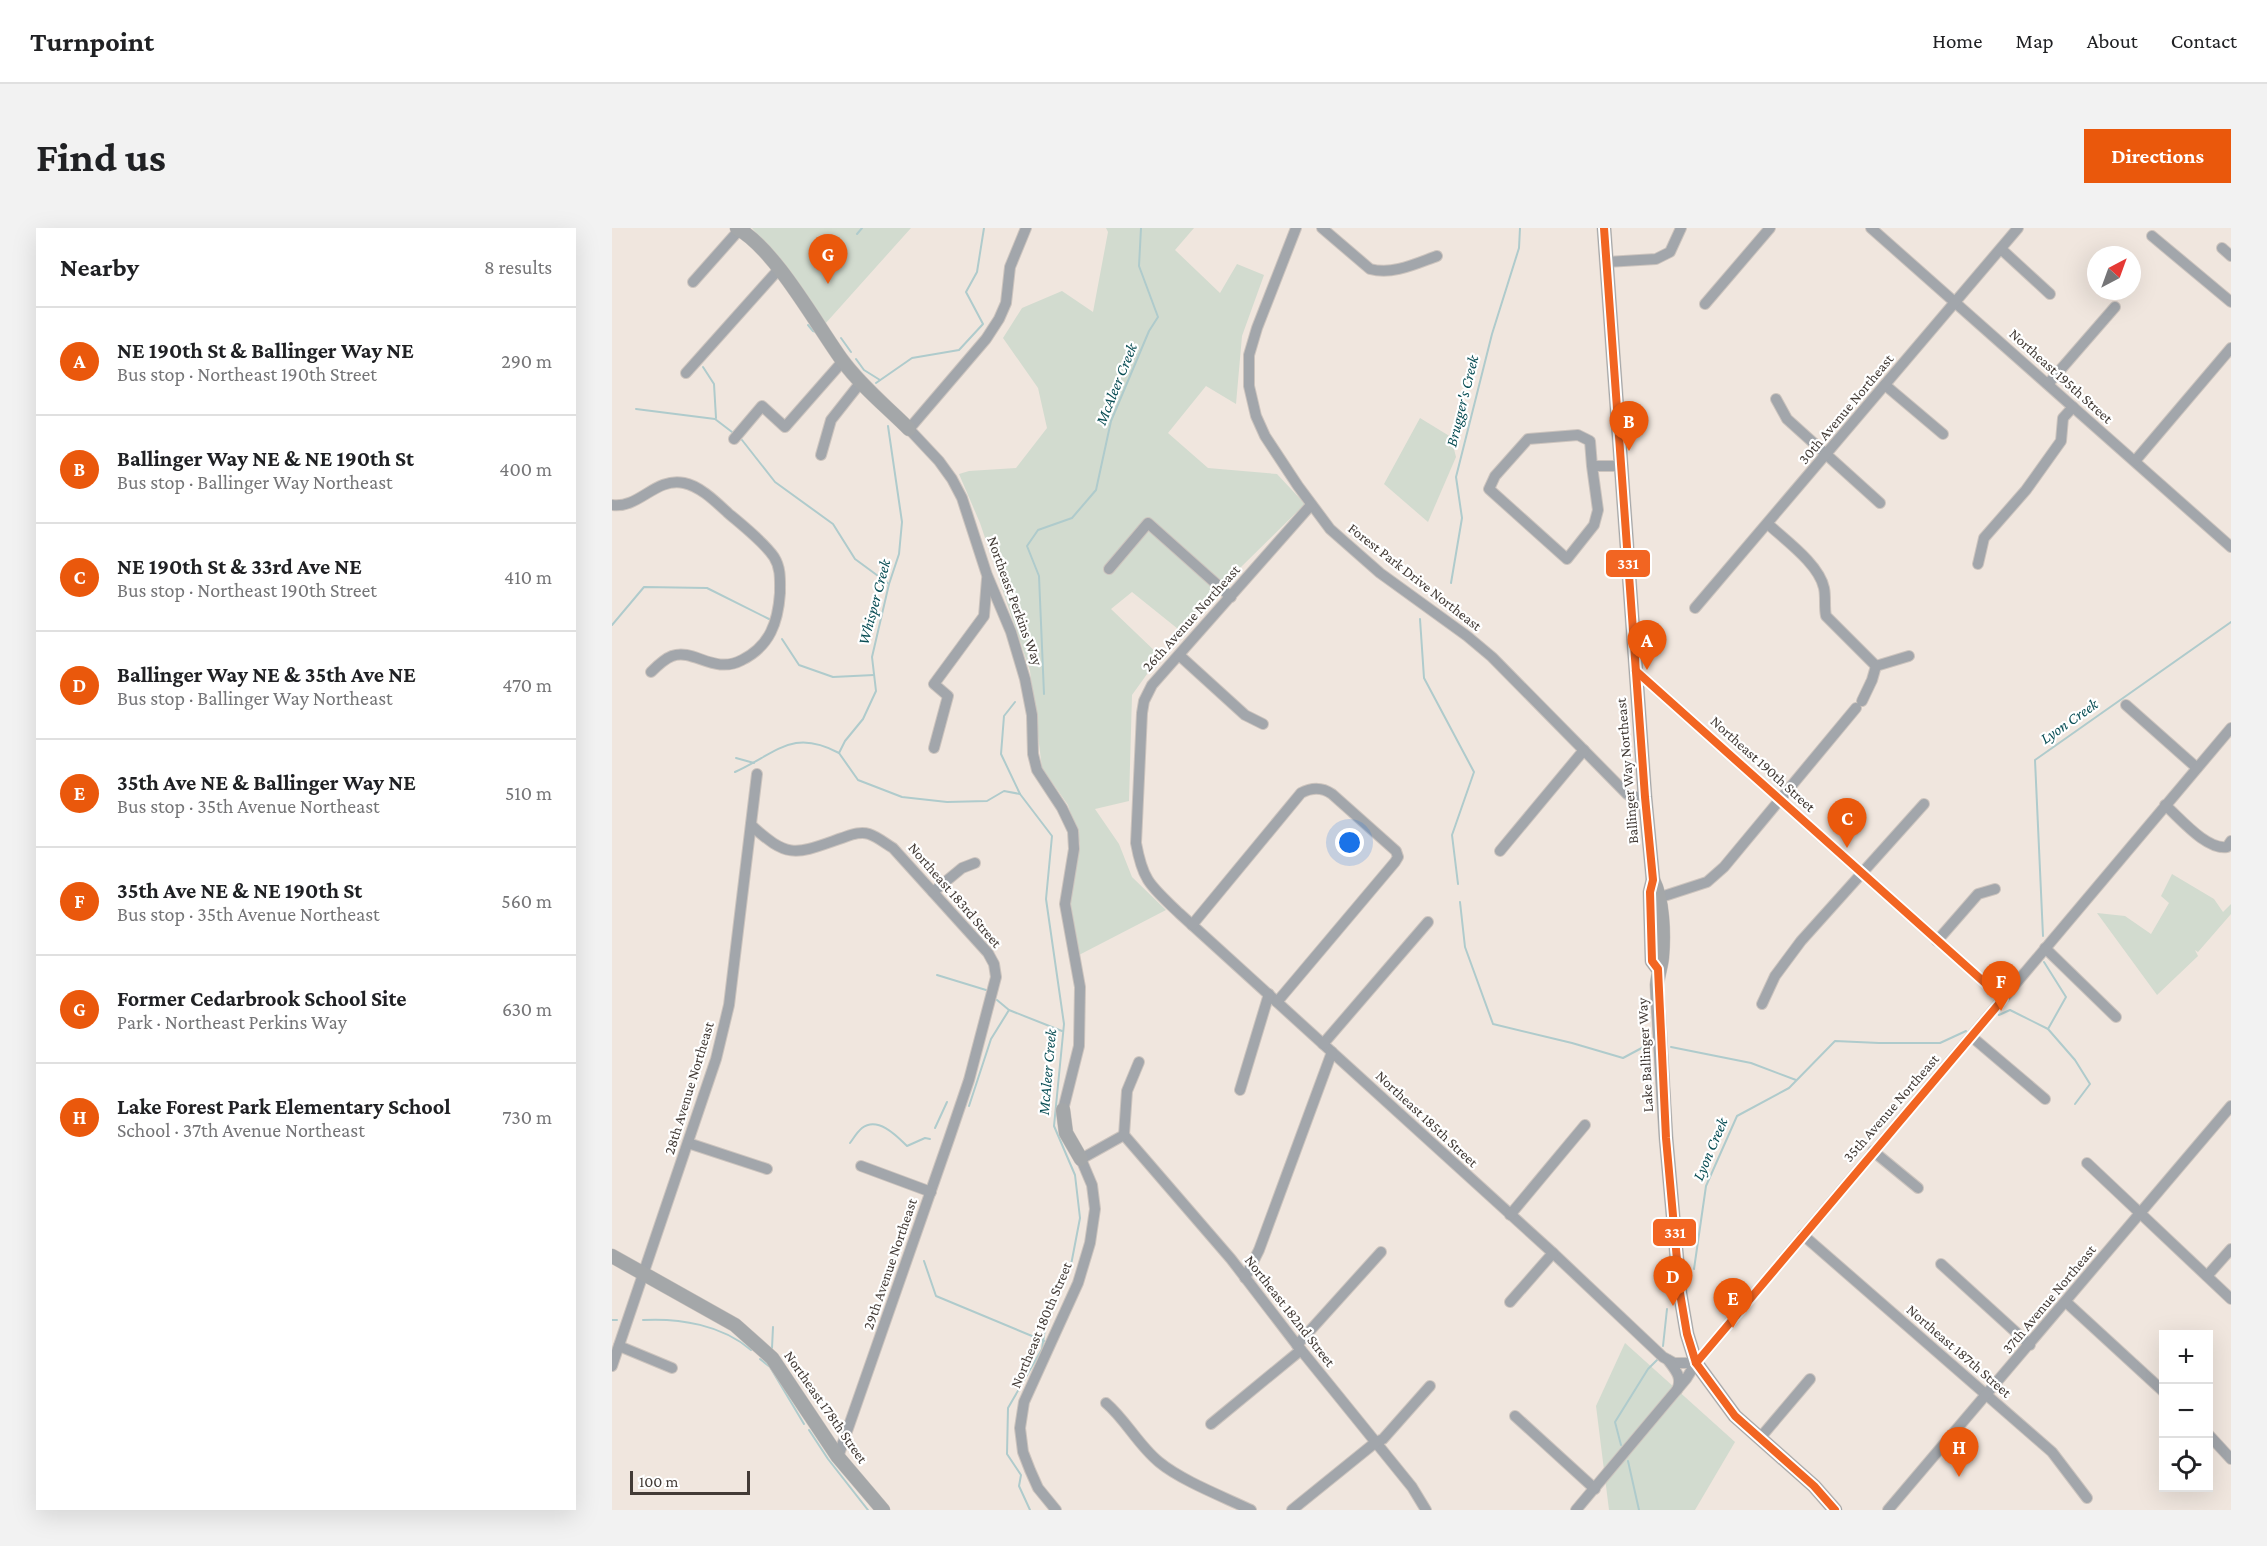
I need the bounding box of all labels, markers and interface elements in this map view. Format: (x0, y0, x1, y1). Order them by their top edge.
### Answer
text: Turnpoint (30, 26, 154, 57)
text: Home (1932, 29, 1982, 53)
text: Map (2015, 29, 2054, 53)
text: About (2087, 29, 2138, 53)
text: Contact (2171, 29, 2237, 53)
button: Directions (2084, 129, 2231, 183)
text: Find us (36, 133, 166, 180)
pin: G (808, 235, 848, 284)
north arrow (2087, 246, 2141, 300)
text: Nearby (60, 253, 139, 282)
text: 8 results (484, 256, 552, 278)
street label: Northeast 195th Street (2006, 325, 2117, 427)
text: NE 190th St & Ballinger Way NE (117, 338, 414, 363)
water label: McAleer Creek (1092, 340, 1140, 428)
text: A (74, 350, 85, 372)
text: 290 m (501, 350, 552, 372)
street label: 30th Avenue Northeast (1795, 350, 1897, 467)
water label: Brugger's Creek (1442, 353, 1483, 449)
text: Bus stop · Northeast 190th Street (117, 363, 377, 385)
pin: B (1610, 402, 1648, 451)
text: Ballinger Way NE & NE 190th St (117, 446, 414, 471)
text: B (74, 458, 85, 480)
text: 400 m (499, 458, 552, 480)
text: Bus stop · Ballinger Way Northeast (117, 471, 393, 493)
street label: Forest Park Drive Northeast (1345, 520, 1486, 635)
street label: Northeast Perkins Way (983, 534, 1046, 668)
line badge: 331 (1605, 549, 1651, 578)
text: NE 190th St & 33rd Ave NE (117, 554, 362, 579)
text: 331 (1617, 555, 1639, 572)
water label: Whisper Creek (854, 556, 895, 647)
street label: 26th Avenue Northeast (1139, 561, 1244, 674)
text: C (73, 566, 86, 588)
text: 410 m (504, 566, 552, 588)
text: Bus stop · Northeast 190th Street (117, 579, 377, 601)
pin: A (1628, 620, 1666, 670)
text: Ballinger Way NE & 35th Ave NE (117, 662, 416, 687)
text: D (73, 674, 86, 696)
text: 470 m (502, 674, 552, 696)
text: Bus stop · Ballinger Way Northeast (117, 687, 393, 709)
water label: Lyon Creek (2037, 694, 2102, 748)
street label: Ballinger Way Northeast (1613, 696, 1642, 845)
street label: Northeast 190th Street (1708, 713, 1819, 816)
text: 35th Ave NE & Ballinger Way NE (117, 770, 416, 795)
text: E (74, 782, 85, 804)
text: 510 m (505, 782, 552, 804)
text: Bus stop · 35th Avenue Northeast (117, 795, 380, 817)
pin: C (1828, 798, 1866, 848)
your location (1335, 828, 1364, 857)
street label: Northeast 183rd Street (905, 839, 1006, 951)
text: 35th Ave NE & NE 190th St (117, 878, 362, 903)
text: F (74, 890, 85, 912)
text: 560 m (501, 890, 552, 912)
text: Bus stop · 35th Avenue Northeast (117, 903, 380, 925)
pin: F (1982, 962, 2020, 1011)
text: Former Cedarbrook School Site (117, 986, 406, 1011)
street label: Lake Ballinger Way (1634, 997, 1657, 1113)
text: G (73, 998, 86, 1020)
text: 630 m (502, 998, 552, 1020)
text: Park · Northeast Perkins Way (117, 1011, 347, 1033)
street label: 28th Avenue Northeast (661, 1019, 717, 1156)
water label: McAleer Creek (1035, 1027, 1059, 1117)
street label: 35th Avenue Northeast (1840, 1050, 1943, 1165)
street label: Northeast 185th Street (1373, 1068, 1482, 1171)
text: Lake Forest Park Elementary School (117, 1094, 451, 1119)
text: H (73, 1106, 86, 1128)
text: 730 m (502, 1106, 552, 1128)
water label: Lyon Creek (1689, 1114, 1732, 1183)
text: School · 37th Avenue Northeast (117, 1119, 365, 1141)
street label: 29th Avenue Northeast (860, 1195, 920, 1332)
line badge: 331 (1652, 1218, 1697, 1247)
text: 331 (1664, 1224, 1686, 1241)
street label: 37th Avenue Northeast (1999, 1241, 2100, 1356)
street label: Northeast 182nd Street (1242, 1252, 1339, 1371)
pin: D (1654, 1256, 1692, 1306)
street label: Northeast 180th Street (1007, 1259, 1075, 1390)
pin: E (1714, 1278, 1752, 1328)
street label: Northeast 187th Street (1904, 1301, 2015, 1401)
map controls (2159, 1330, 2213, 1492)
button: + (2159, 1330, 2213, 1384)
street label: Northeast 178th Street (781, 1348, 871, 1467)
button: − (2159, 1384, 2213, 1438)
pin: H (1940, 1428, 1978, 1477)
button: locate (2159, 1438, 2213, 1492)
scale bar (630, 1468, 750, 1496)
text: 100 m (639, 1473, 678, 1490)

